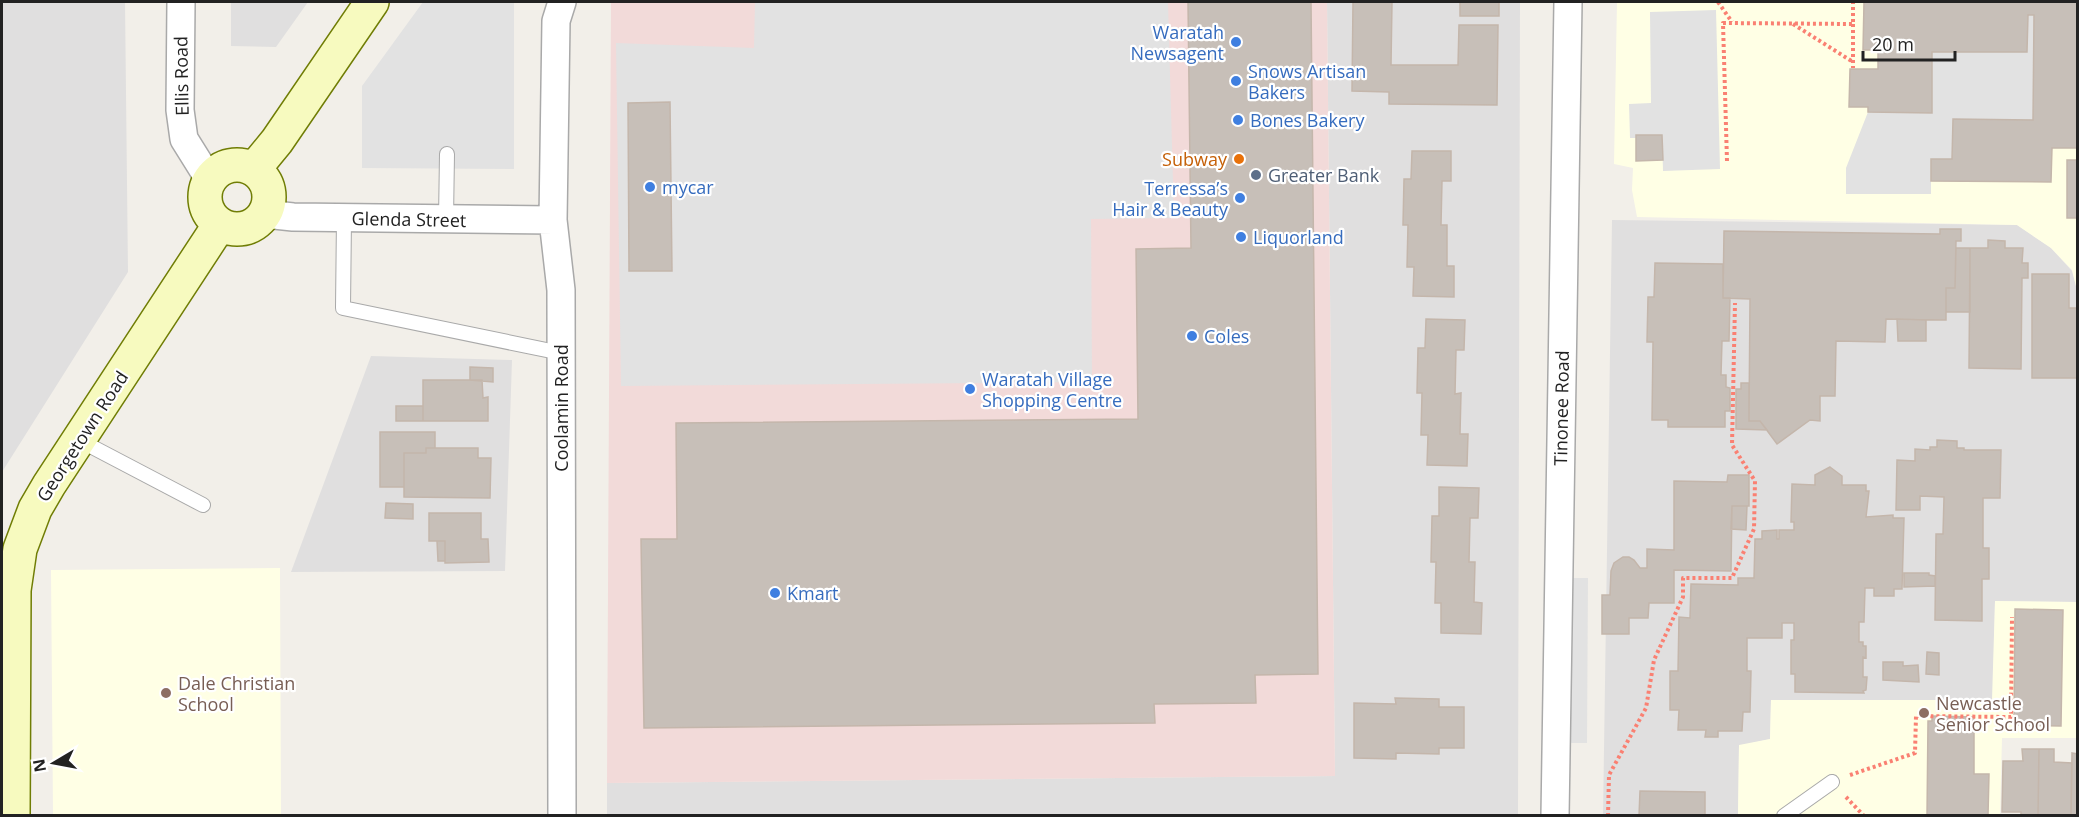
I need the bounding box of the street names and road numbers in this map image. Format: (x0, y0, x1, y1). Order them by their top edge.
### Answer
street label: Ellis Road (168, 36, 194, 116)
street label: Glenda Street (351, 206, 467, 232)
street label: Coolamin Road (549, 344, 573, 472)
street label: Tinonee Road (1548, 350, 1574, 466)
street label: Georgetown Road (31, 366, 133, 506)

